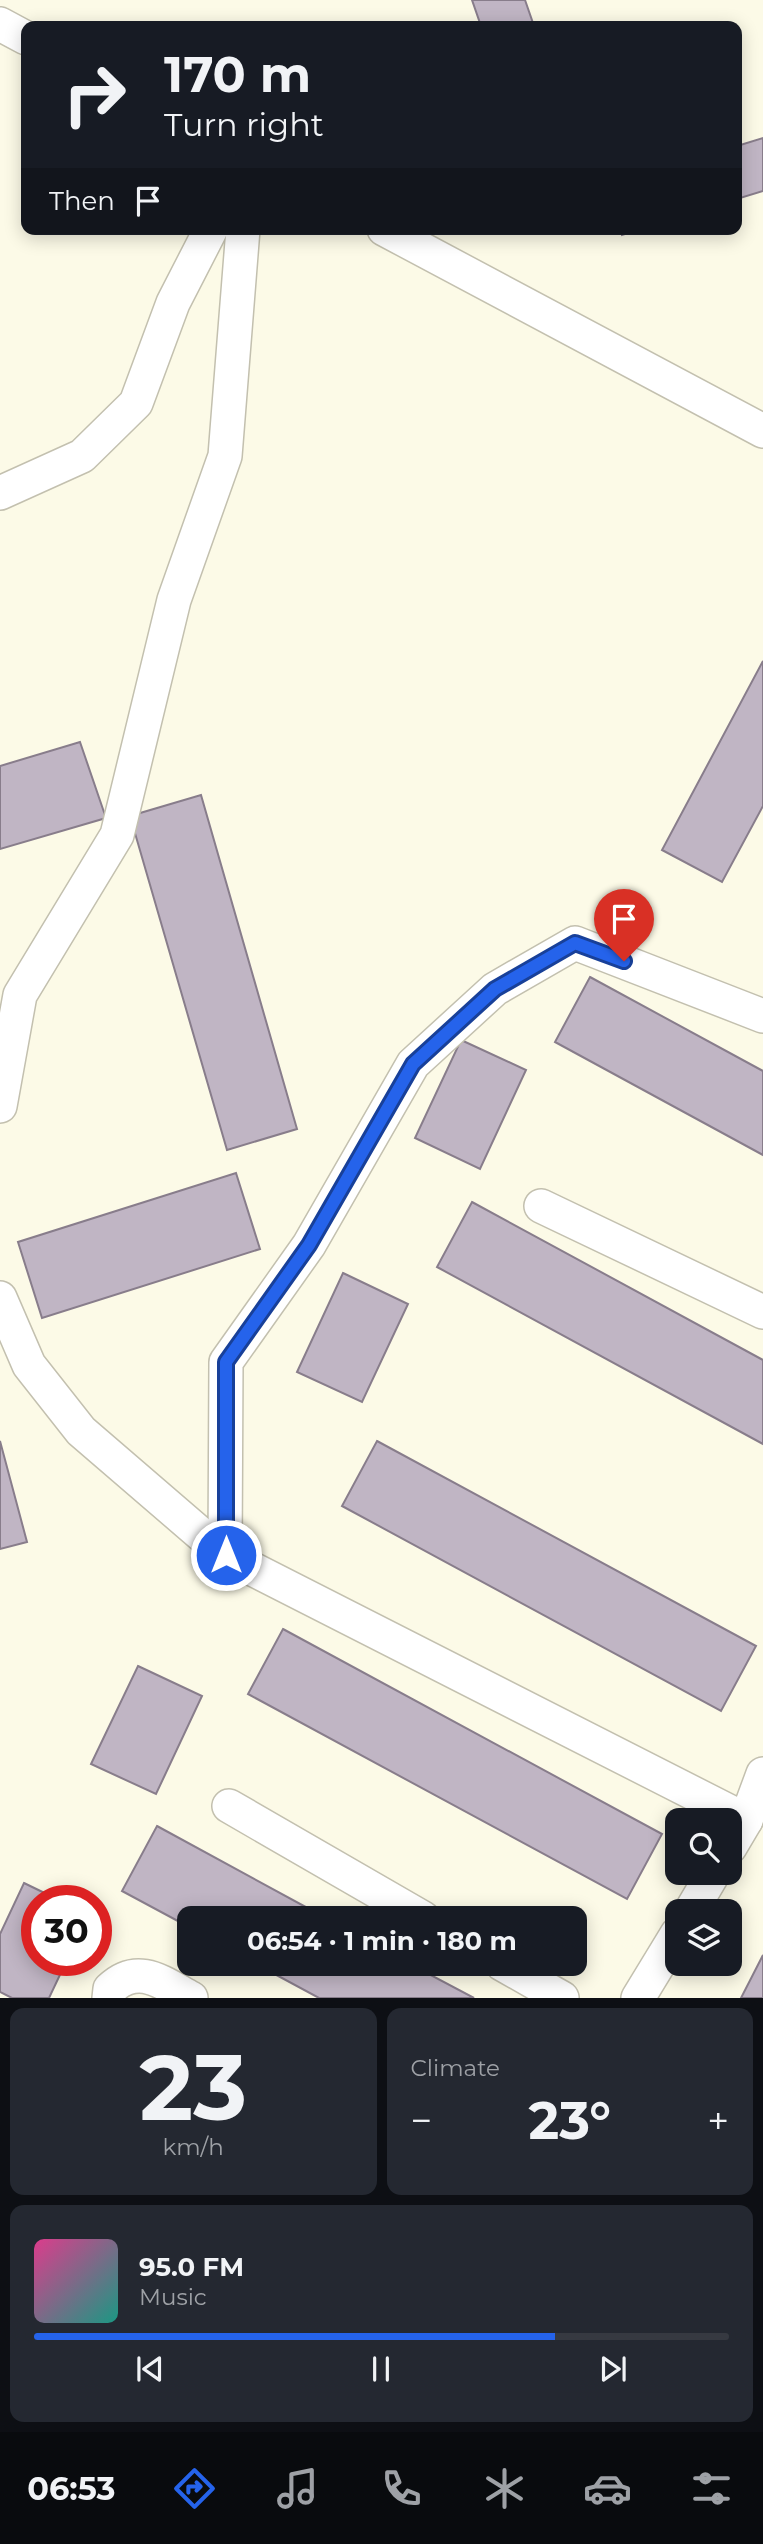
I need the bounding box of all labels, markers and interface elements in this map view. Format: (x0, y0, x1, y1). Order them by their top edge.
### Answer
text: 170 m (164, 45, 311, 104)
icon: right (49, 49, 140, 140)
text: Turn right (164, 105, 324, 144)
icon: arrive (129, 182, 167, 220)
text: Then (49, 185, 115, 217)
pin (594, 889, 654, 961)
icon: arrive (605, 900, 643, 938)
position arrow (189, 1518, 263, 1592)
map controls (665, 1808, 742, 1976)
button: search (665, 1808, 742, 1885)
speed limit sign: 30 (21, 1885, 112, 1976)
button: layers (665, 1899, 742, 1976)
text: 06:54 · 1 min · 180 m (247, 1925, 517, 1957)
text: 23 (139, 2032, 247, 2143)
text: Climate (411, 2054, 500, 2082)
text: 23° (529, 2089, 611, 2152)
text: − (411, 2097, 432, 2144)
text: + (707, 2097, 729, 2144)
text: km/h (163, 2133, 224, 2161)
text: 95.0 FM (139, 2251, 244, 2283)
text: Music (139, 2283, 207, 2311)
icon: previous (131, 2350, 169, 2388)
icon: pause (362, 2350, 400, 2388)
icon: next (594, 2350, 632, 2388)
icon: directions (170, 2464, 219, 2513)
icon: music (273, 2464, 322, 2513)
icon: phone (377, 2464, 426, 2513)
icon: climate (480, 2464, 529, 2513)
icon: car (583, 2464, 632, 2513)
icon: filters (687, 2464, 736, 2513)
text: 06:53 (27, 2469, 116, 2508)

